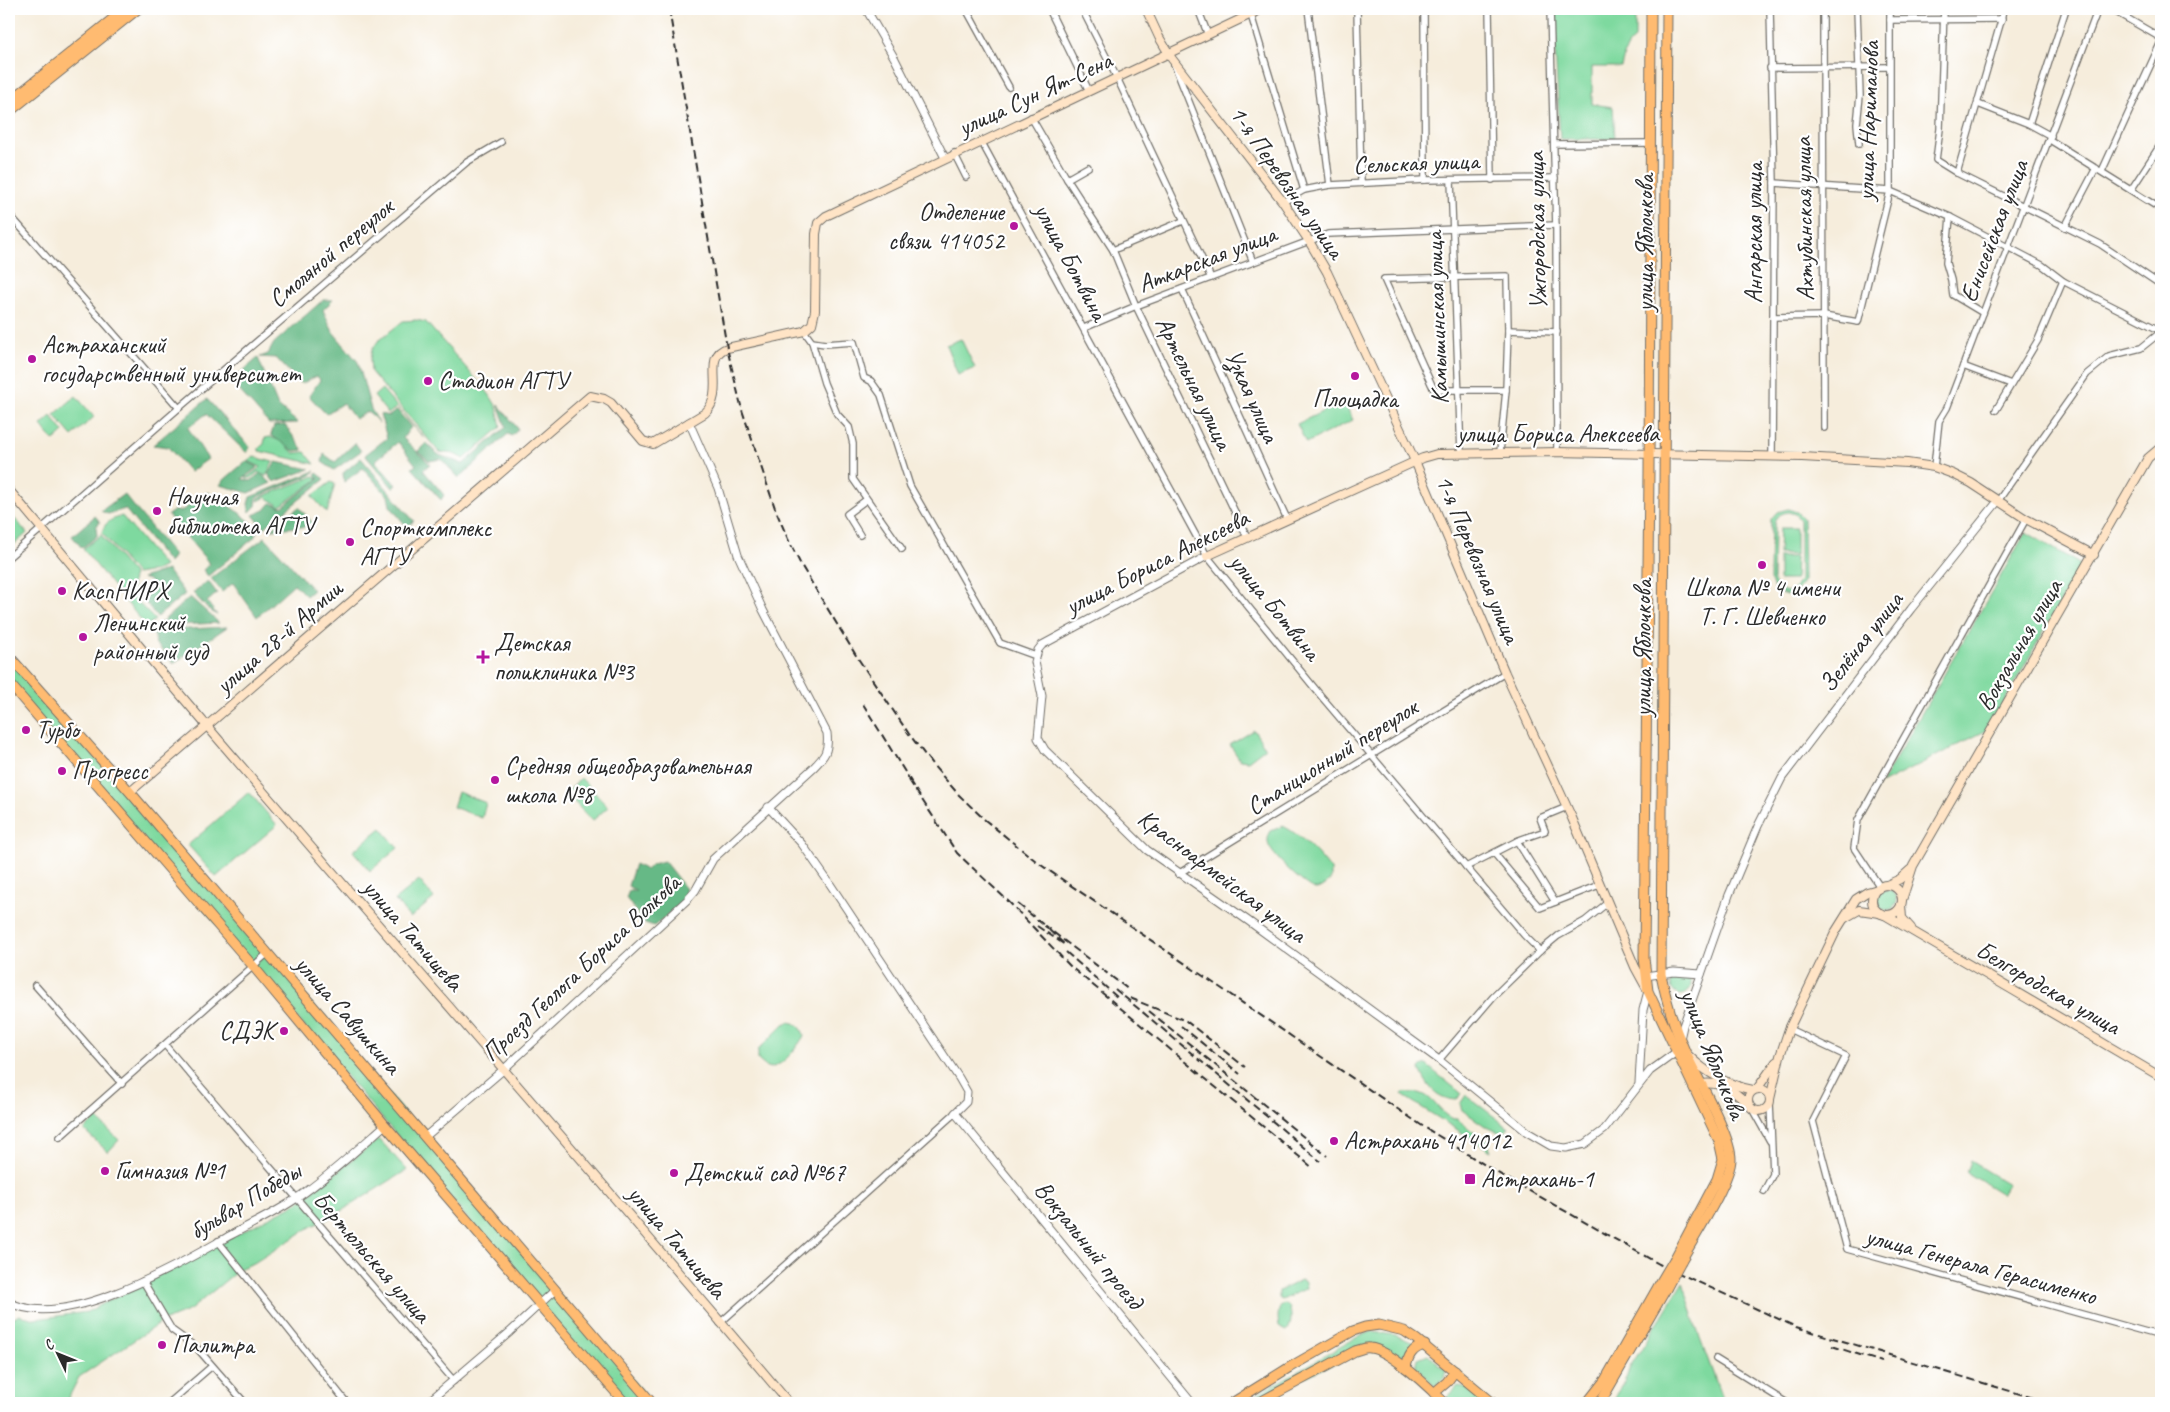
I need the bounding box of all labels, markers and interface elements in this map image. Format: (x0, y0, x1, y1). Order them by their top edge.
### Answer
street label: улица Нариманова (1849, 39, 1887, 203)
street label: улица Сун Ят-Сена (951, 44, 1119, 144)
street label: 1-я Перевозная улица (1222, 99, 1353, 267)
street label: Ахтубинская улица (1787, 135, 1821, 301)
street label: Сельская улица (1353, 145, 1482, 181)
street label: Ужгородская улица (1520, 150, 1554, 310)
street label: Енисейская улица (1952, 154, 2036, 307)
street label: Ангарская улица (1738, 160, 1770, 303)
street label: улица Яблочкова (1629, 172, 1661, 314)
street label: Смоляной переулок (262, 190, 402, 315)
place label: Отделение связи 414052 (888, 196, 1006, 257)
street label: улица Ботвина (1026, 196, 1117, 329)
street label: Аткарская улица (1133, 217, 1283, 300)
marker: Отделение связи 414052 (1008, 220, 1020, 232)
street label: Камышинская улица (1418, 228, 1456, 405)
street label: Артельная улица (1148, 311, 1241, 457)
place label: Астраханский государственный университет (42, 329, 302, 390)
street label: Узкая улица (1216, 345, 1287, 450)
marker: Астраханский государственный университет (26, 353, 38, 365)
place label: Стадион АГТУ (438, 365, 572, 397)
marker: Площадка (1349, 370, 1361, 382)
marker: Стадион АГТУ (422, 375, 434, 387)
place label: Площадка (1312, 383, 1400, 415)
street label: улица Бориса Алексеева (1455, 418, 1661, 450)
street label: 1-я Перевозная улица (1428, 470, 1529, 651)
place label: Научная библиотека АГТУ (167, 481, 318, 542)
street label: улица Бориса Алексеева (1058, 501, 1256, 623)
marker: Научная библиотека АГТУ (151, 505, 163, 517)
place label: Спорткомплекс АГТУ (360, 512, 492, 573)
marker: Спорткомплекс АГТУ (344, 536, 356, 548)
street label: улица Ботвина (1221, 545, 1330, 669)
marker: Школа № 4 имени Т. Г. Шевченко (1756, 559, 1768, 571)
street label: улица 28-й Армии (207, 572, 351, 702)
place label: Школа № 4 имени Т. Г. Шевченко (1685, 572, 1841, 633)
street label: Вокзальная улица (1968, 572, 2071, 717)
place label: КаспНИРХ (72, 575, 172, 607)
street label: улица Яблочкова (1627, 577, 1659, 719)
street label: Зелёная улица (1812, 584, 1911, 699)
marker: КаспНИРХ (56, 585, 68, 597)
place label: Ленинский районный суд (93, 607, 209, 668)
place label: Детская поликлиника №3 (494, 627, 636, 688)
marker: Ленинский районный суд (77, 631, 89, 643)
marker: Детская поликлиника №3 (476, 650, 490, 664)
street label: Станционный переулок (1241, 690, 1426, 822)
place label: Турбо (36, 714, 82, 746)
marker: Турбо (20, 724, 32, 736)
place label: Средняя общеобразовательная школа №8 (505, 750, 753, 811)
place label: Прогресс (72, 755, 149, 787)
marker: Прогресс (56, 765, 68, 777)
marker: Средняя общеобразовательная школа №8 (489, 774, 501, 786)
street label: Красноармейская улица (1131, 802, 1314, 951)
street label: Проезд Геолога Бориса Волкова (475, 866, 689, 1069)
street label: улица Татищева (354, 871, 472, 999)
street label: Белгородская улица (1970, 934, 2128, 1043)
street label: улица Савушкина (286, 947, 410, 1083)
street label: улица Яблочкова (1672, 982, 1755, 1126)
place label: СДЭК (219, 1015, 279, 1047)
marker: СДЭК (278, 1025, 290, 1037)
place label: Астрахань 414012 (1344, 1125, 1513, 1157)
marker: Астрахань 414012 (1328, 1135, 1340, 1147)
street label: бульвар Победы (183, 1154, 308, 1247)
place label: Гимназия №1 (115, 1155, 227, 1187)
place label: Детский сад №67 (684, 1157, 847, 1189)
place label: Астрахань-1 (1481, 1163, 1596, 1195)
marker: Гимназия №1 (99, 1165, 111, 1177)
marker: Детский сад №67 (668, 1167, 680, 1179)
marker: Астрахань-1 (1463, 1172, 1477, 1186)
street label: Вокзальный проезд (1027, 1174, 1152, 1317)
street label: улица Татищева (619, 1177, 735, 1307)
street label: Бертюльская улица (306, 1184, 439, 1331)
street label: улица Генерала Герасименко (1860, 1219, 2101, 1312)
place label: Палитра (172, 1329, 256, 1361)
north arrow (32, 1330, 82, 1380)
text: С (40, 1336, 59, 1354)
marker: Палитра (156, 1339, 168, 1351)

